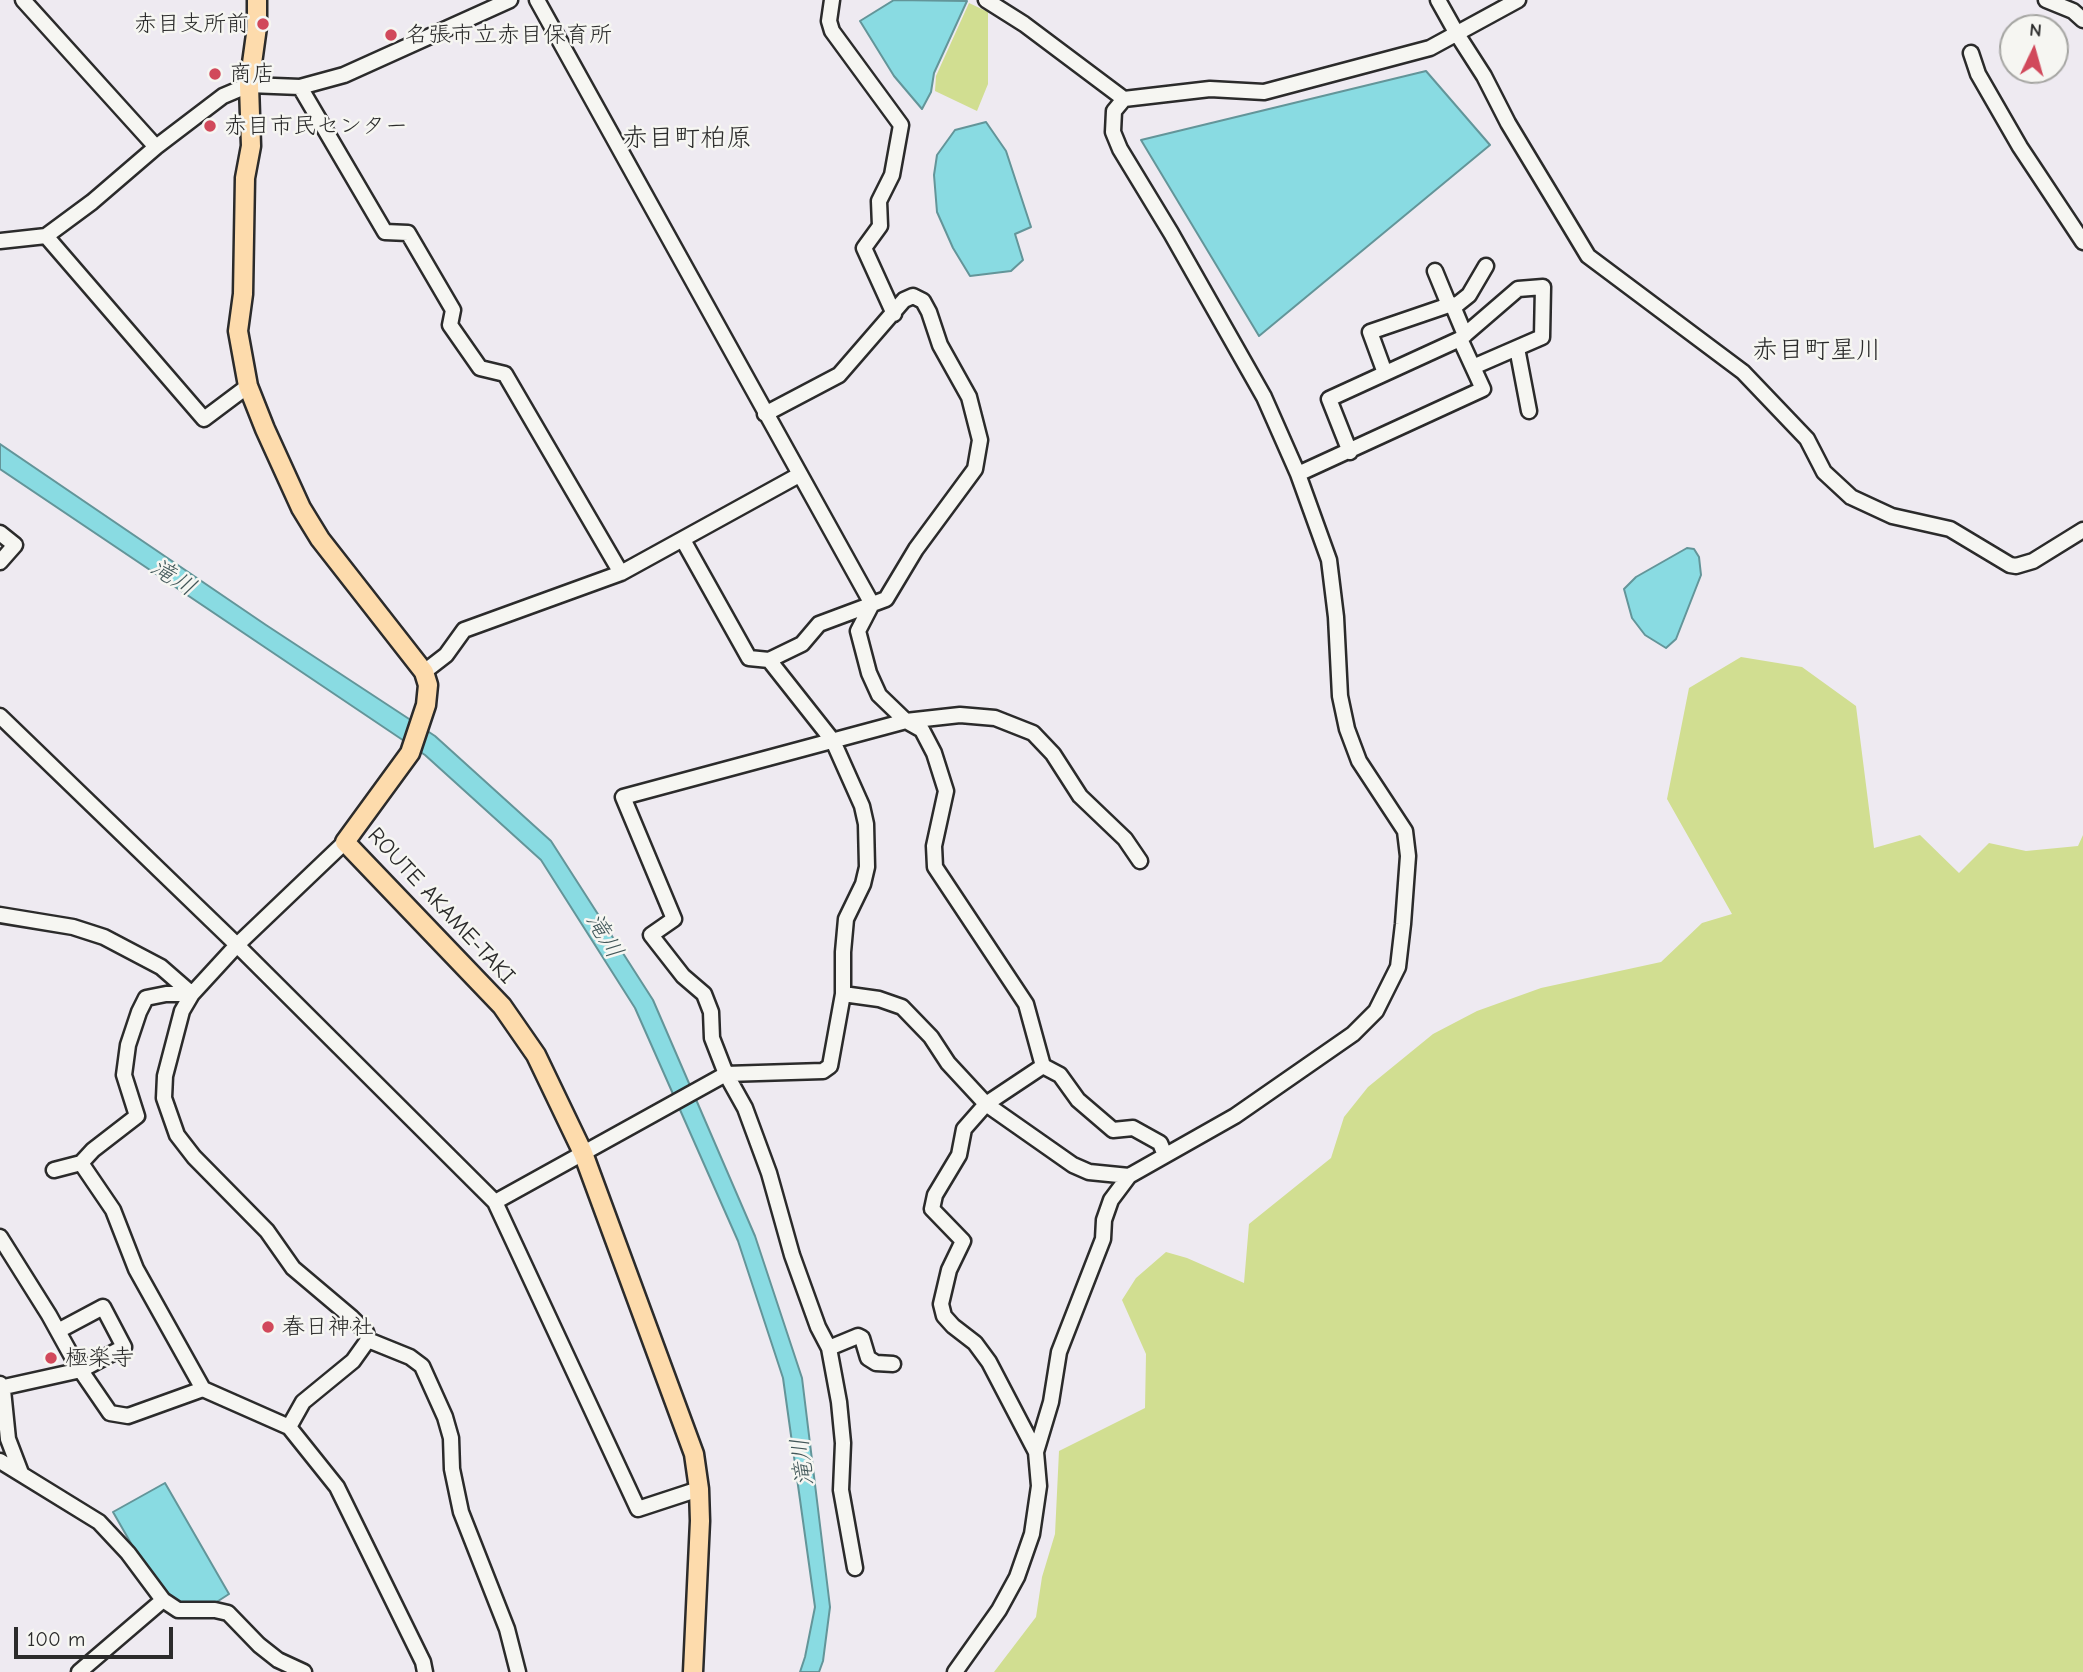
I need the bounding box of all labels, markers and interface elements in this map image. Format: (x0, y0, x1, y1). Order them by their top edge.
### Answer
place label: 赤目支所前 (134, 10, 249, 38)
north arrow (1999, 14, 2069, 84)
marker: 赤目支所前 (255, 16, 271, 32)
text: N (2029, 19, 2043, 42)
place label: 名張市立赤目保育所 (405, 21, 612, 49)
marker: 名張市立赤目保育所 (383, 27, 399, 43)
place label: 商店 (229, 60, 275, 88)
marker: 商店 (207, 66, 223, 82)
place label: 赤目市民センター (224, 112, 408, 140)
marker: 赤目市民センター (202, 118, 218, 134)
district label: 赤目町柏原 (622, 123, 752, 155)
district label: 赤目町星川 (1752, 335, 1882, 367)
water label: 滝川 (145, 553, 201, 603)
street label: ROUTE AKAME-TAKI (361, 822, 521, 990)
water label: 滝川 (579, 908, 629, 964)
place label: 春日神社 (282, 1313, 374, 1341)
marker: 春日神社 (260, 1319, 276, 1335)
place label: 極楽寺 (65, 1344, 134, 1372)
marker: 極楽寺 (43, 1350, 59, 1366)
water label: 滝川 (786, 1436, 820, 1488)
scale bar (18, 1612, 177, 1656)
text: 100 m (27, 1627, 85, 1651)

